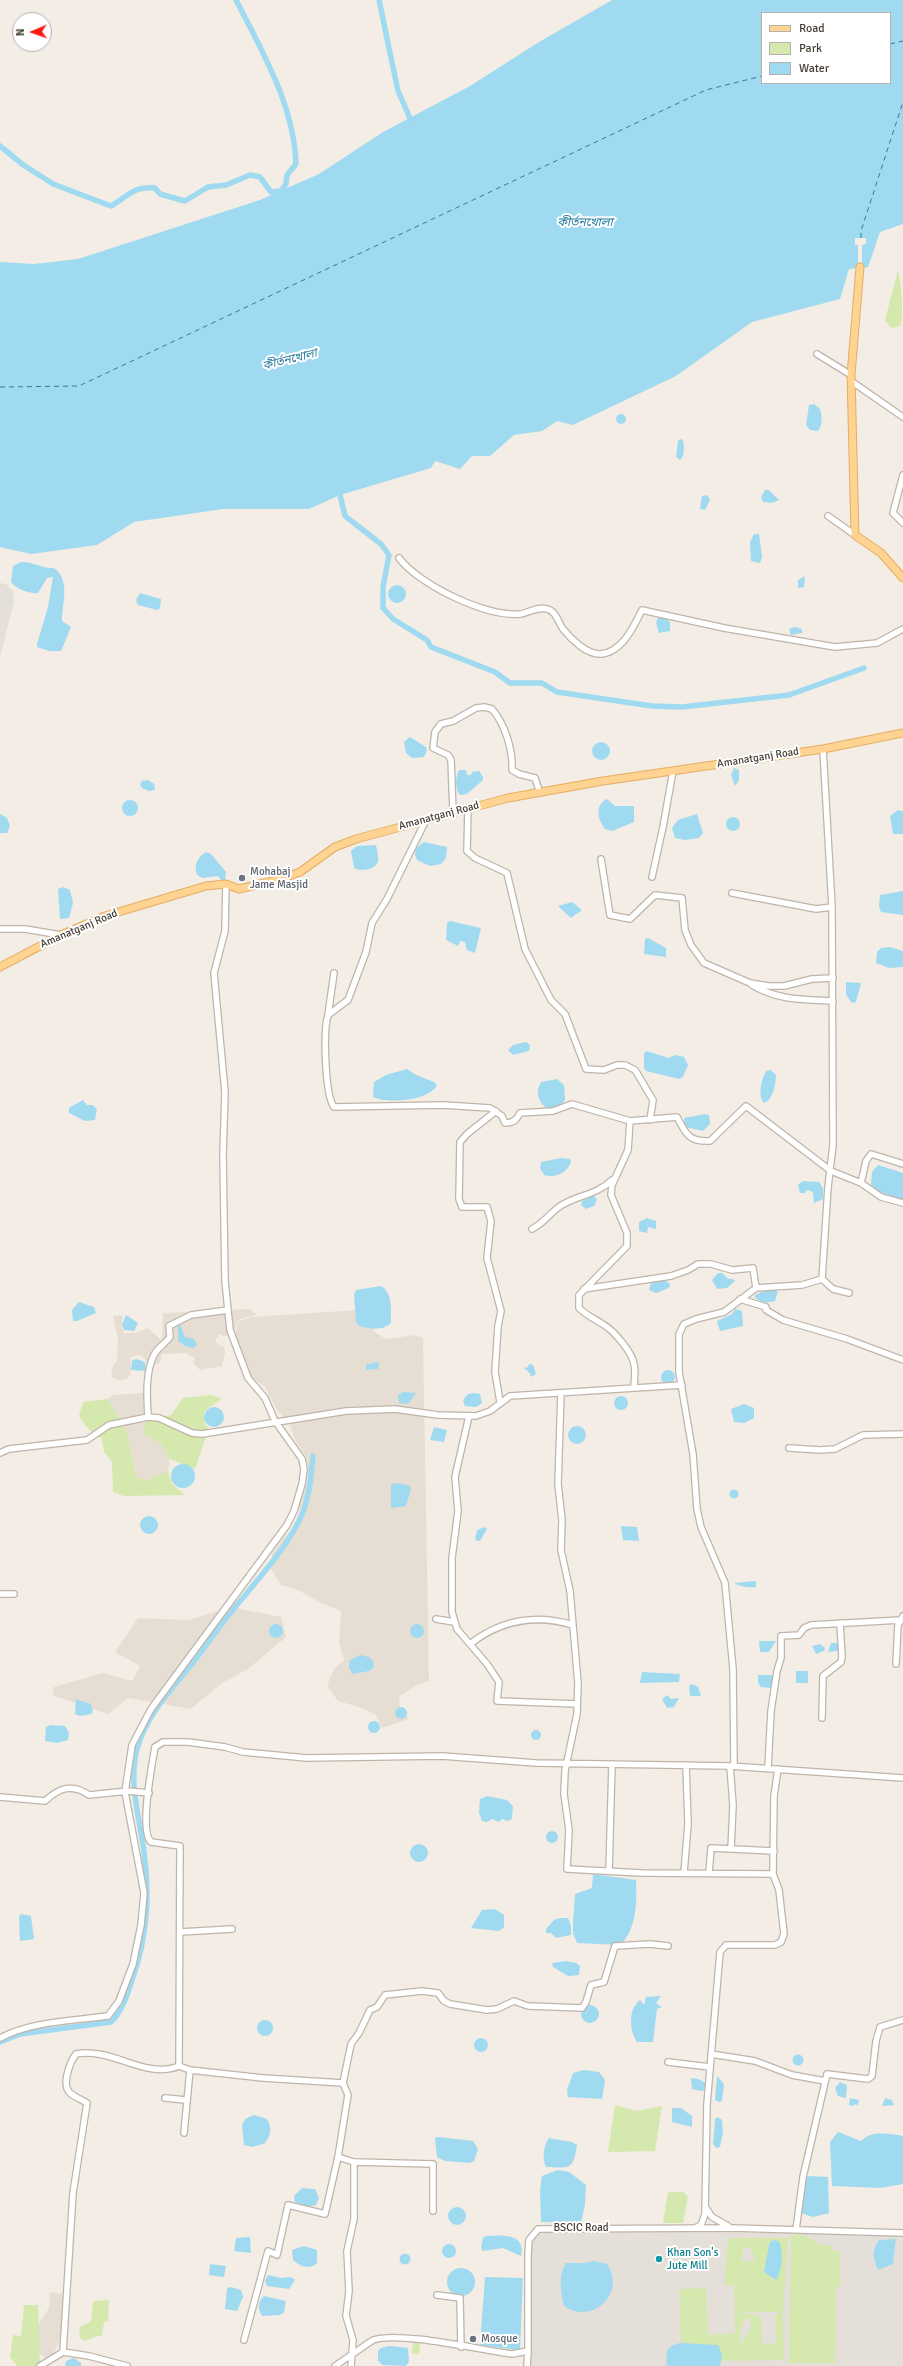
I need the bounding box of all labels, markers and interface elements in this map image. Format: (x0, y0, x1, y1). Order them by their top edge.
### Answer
north arrow (12, 12, 52, 52)
legend (761, 12, 891, 84)
text: Road (799, 21, 825, 36)
text: N (14, 28, 27, 36)
text: Park (799, 41, 822, 56)
text: Water (799, 61, 829, 76)
water label: কীর্তনখোলা (557, 216, 613, 230)
water label: কীর্তনখোলা (261, 346, 319, 374)
street label: Amanatganj Road (716, 745, 800, 771)
street label: Amanatganj Road (397, 799, 481, 833)
place label: Mohabaj Jame Masjid (250, 865, 308, 891)
marker: Mohabaj Jame Masjid (237, 873, 247, 883)
street label: Amanatganj Road (38, 907, 120, 951)
street label: BSCIC Road (553, 2221, 609, 2235)
place label: Khan Son's Jute Mill (667, 2246, 718, 2272)
marker: Khan Son's Jute Mill (654, 2254, 664, 2264)
place label: Mosque (481, 2332, 518, 2346)
marker: Mosque (468, 2334, 478, 2344)

